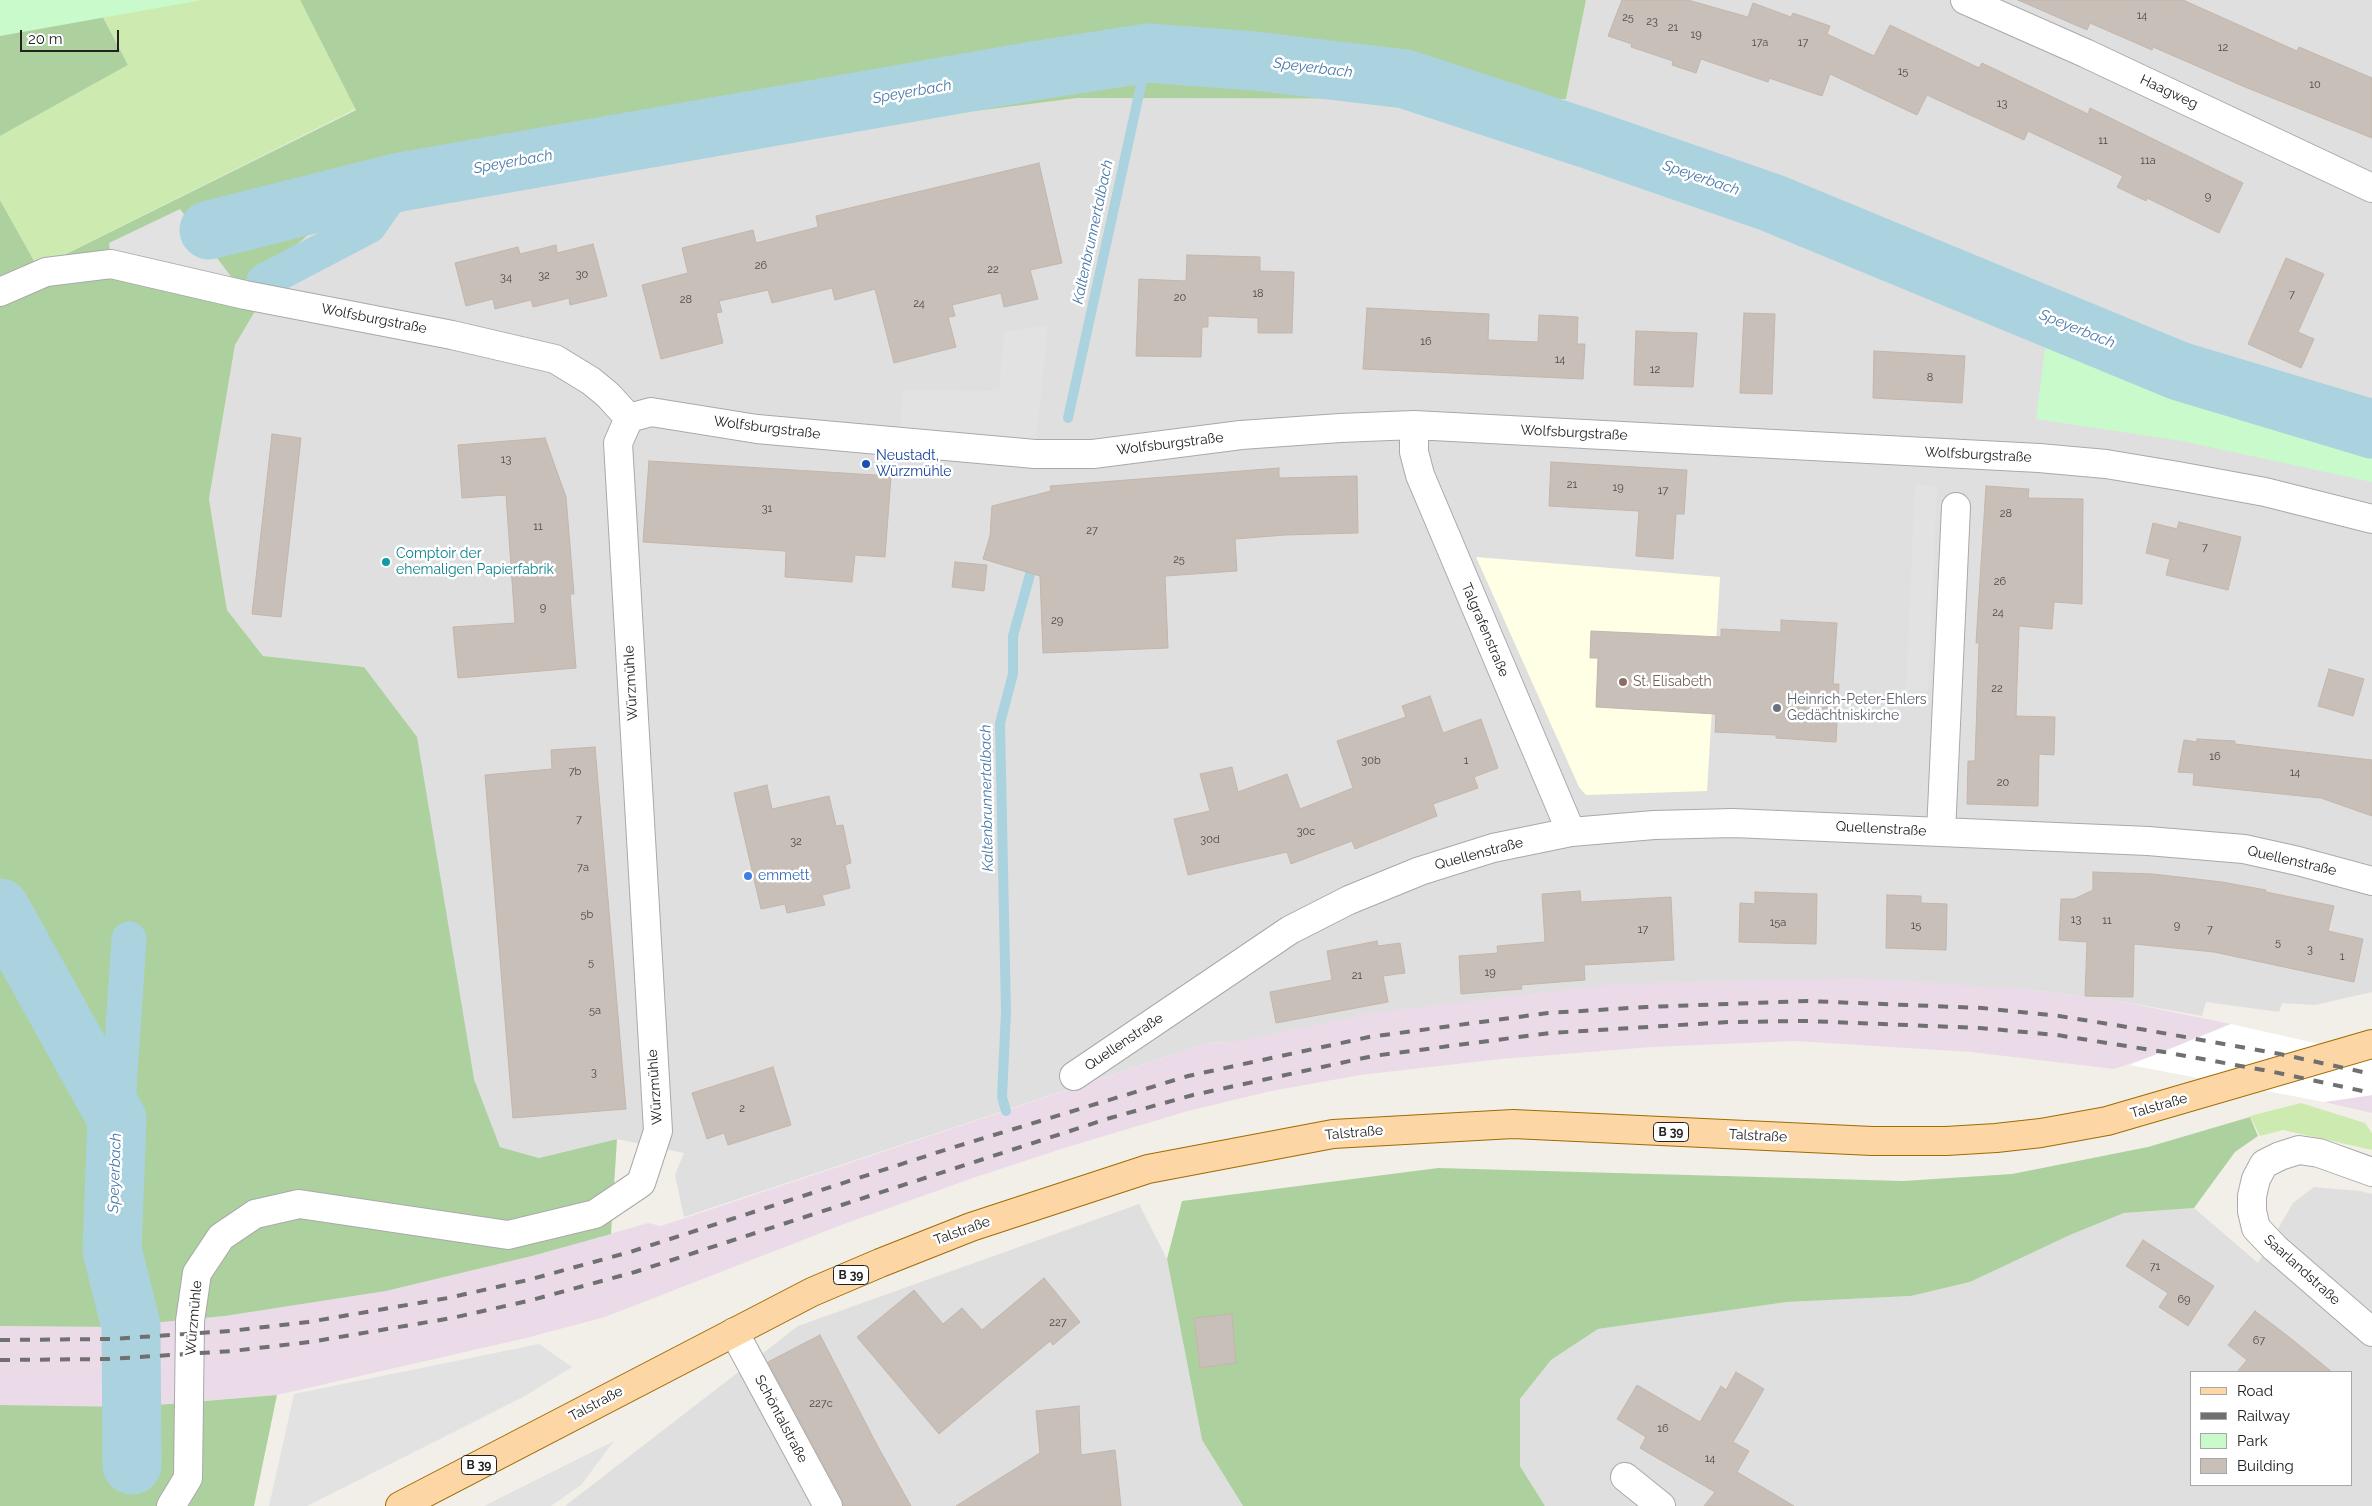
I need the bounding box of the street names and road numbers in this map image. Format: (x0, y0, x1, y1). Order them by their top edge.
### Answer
street label: Haagweg (2137, 71, 2201, 113)
street label: Wolfsburgstraße (320, 301, 428, 337)
street label: Wolfsburgstraße (713, 413, 821, 443)
street label: Wolfsburgstraße (1520, 422, 1628, 444)
street label: Wolfsburgstraße (1116, 429, 1224, 459)
street label: Wolfsburgstraße (1924, 444, 2032, 466)
street label: Talgrafenstraße (1458, 581, 1512, 679)
street label: Würzmühle (621, 645, 641, 721)
street label: Quellenstraße (1835, 818, 1927, 840)
street label: Quellenstraße (1433, 834, 1525, 874)
street label: Quellenstraße (2246, 843, 2338, 879)
street label: Quellenstraße (1082, 1010, 1166, 1074)
street label: Würzmühle (644, 1049, 666, 1125)
street label: Talstraße (2129, 1090, 2189, 1122)
street label: Talstraße (1324, 1122, 1384, 1144)
road number: B 39 (1654, 1122, 1688, 1142)
street label: Talstraße (1728, 1126, 1788, 1146)
street label: Talstraße (932, 1213, 992, 1249)
street label: Saarlandstraße (2260, 1231, 2344, 1309)
road number: B 39 (834, 1266, 868, 1284)
street label: Würzmühle (182, 1280, 206, 1356)
street label: Schöntalstraße (751, 1372, 811, 1466)
street label: Talstraße (566, 1383, 626, 1425)
road number: B 39 (462, 1456, 496, 1474)

